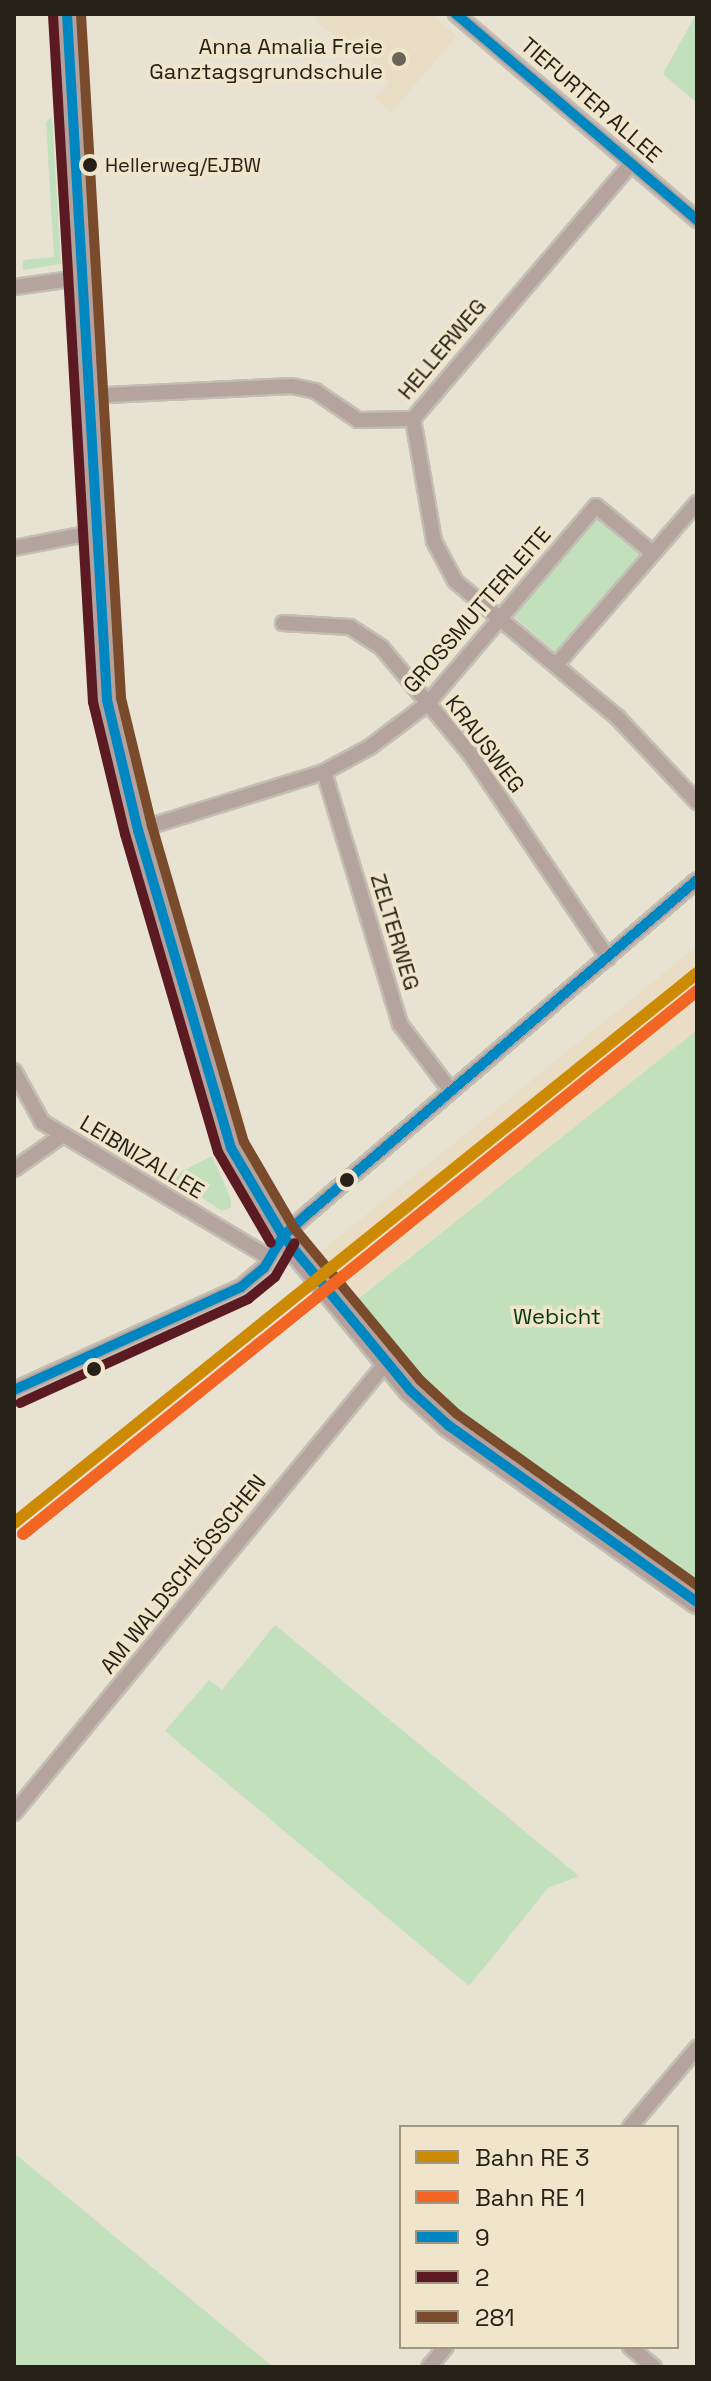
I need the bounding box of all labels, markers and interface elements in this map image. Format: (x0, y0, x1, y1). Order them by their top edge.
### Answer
street label: TIEFURTER ALLEE (515, 32, 667, 168)
place label: Anna Amalia Freie Ganztagsgrundschule (149, 33, 383, 84)
marker: Anna Amalia Freie Ganztagsgrundschule (390, 50, 408, 68)
place label: Hellerweg/EJBW (105, 153, 261, 177)
marker: Hellerweg/EJBW (82, 157, 98, 173)
street label: HELLERWEG (392, 293, 492, 405)
street label: GROSSMUTTERLEITE (398, 522, 556, 698)
street label: KRAUSWEG (440, 690, 530, 798)
street label: ZELTERWEG (365, 871, 425, 993)
street label: LEIBNIZALLEE (75, 1110, 209, 1204)
unlabelled marker (339, 1172, 355, 1188)
park label: Webicht (513, 1304, 601, 1330)
unlabelled marker (86, 1361, 102, 1377)
street label: AM WALDSCHLÖSSCHEN (95, 1469, 271, 1679)
legend (399, 2125, 679, 2349)
text: Bahn RE 3 (475, 2142, 590, 2173)
text: Bahn RE 1 (475, 2182, 585, 2213)
text: 9 (475, 2222, 490, 2253)
text: 2 (475, 2262, 489, 2293)
text: 281 (475, 2302, 514, 2333)

